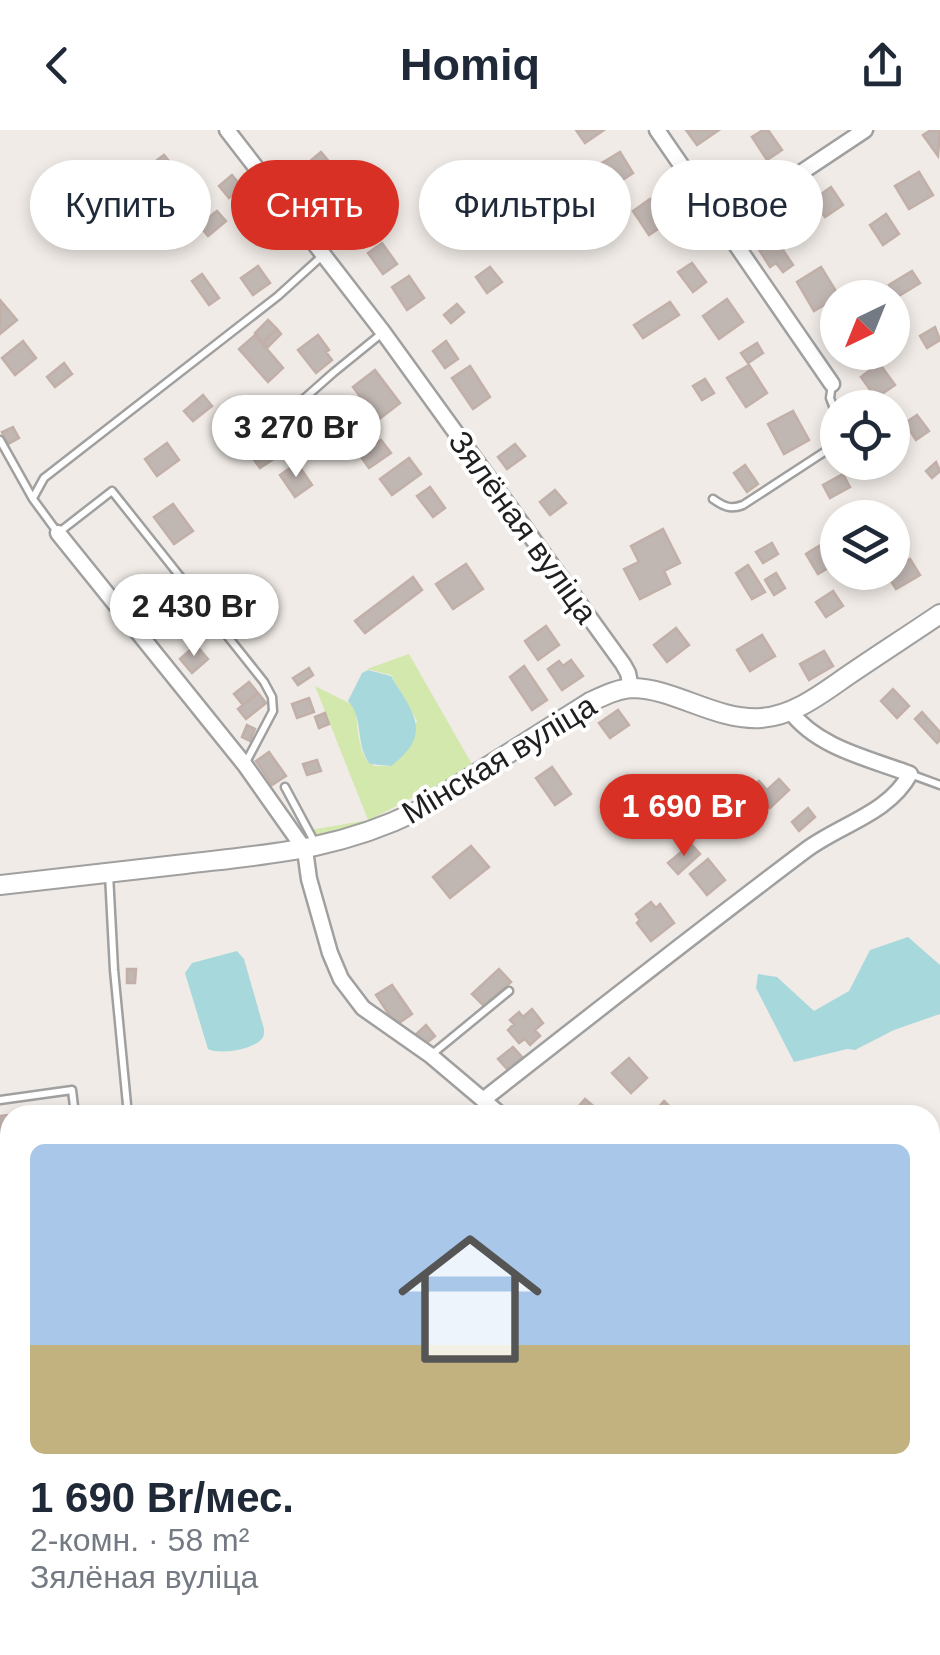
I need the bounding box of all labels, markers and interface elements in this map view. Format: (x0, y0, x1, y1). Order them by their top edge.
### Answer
icon: back (30, 38, 85, 93)
icon: share (855, 38, 910, 93)
text: Homiq (400, 39, 540, 90)
chip: Купить (30, 160, 211, 250)
chip: Снять (231, 160, 399, 250)
chip: Фильтры (419, 160, 631, 250)
chip: Новое (651, 160, 823, 250)
north arrow (820, 280, 910, 370)
map controls (820, 280, 910, 590)
button: locate (820, 390, 910, 480)
pin: 3 270 Br (193, 395, 399, 480)
text: 3 270 Br (234, 409, 358, 445)
street label: Зялёная вуліца (441, 424, 605, 630)
button: layers (820, 500, 910, 590)
pin: 2 430 Br (91, 574, 297, 659)
text: 2 430 Br (132, 588, 256, 624)
street label: Мінская вуліца (396, 687, 603, 831)
pin: 1 690 Br (581, 774, 787, 859)
text: 1 690 Br (622, 788, 746, 824)
icon: home (380, 1209, 560, 1389)
text: 1 690 Br/мес. (30, 1474, 294, 1521)
text: 2-комн. · 58 m² (30, 1522, 249, 1558)
text: Зялёная вуліца (30, 1559, 258, 1595)

